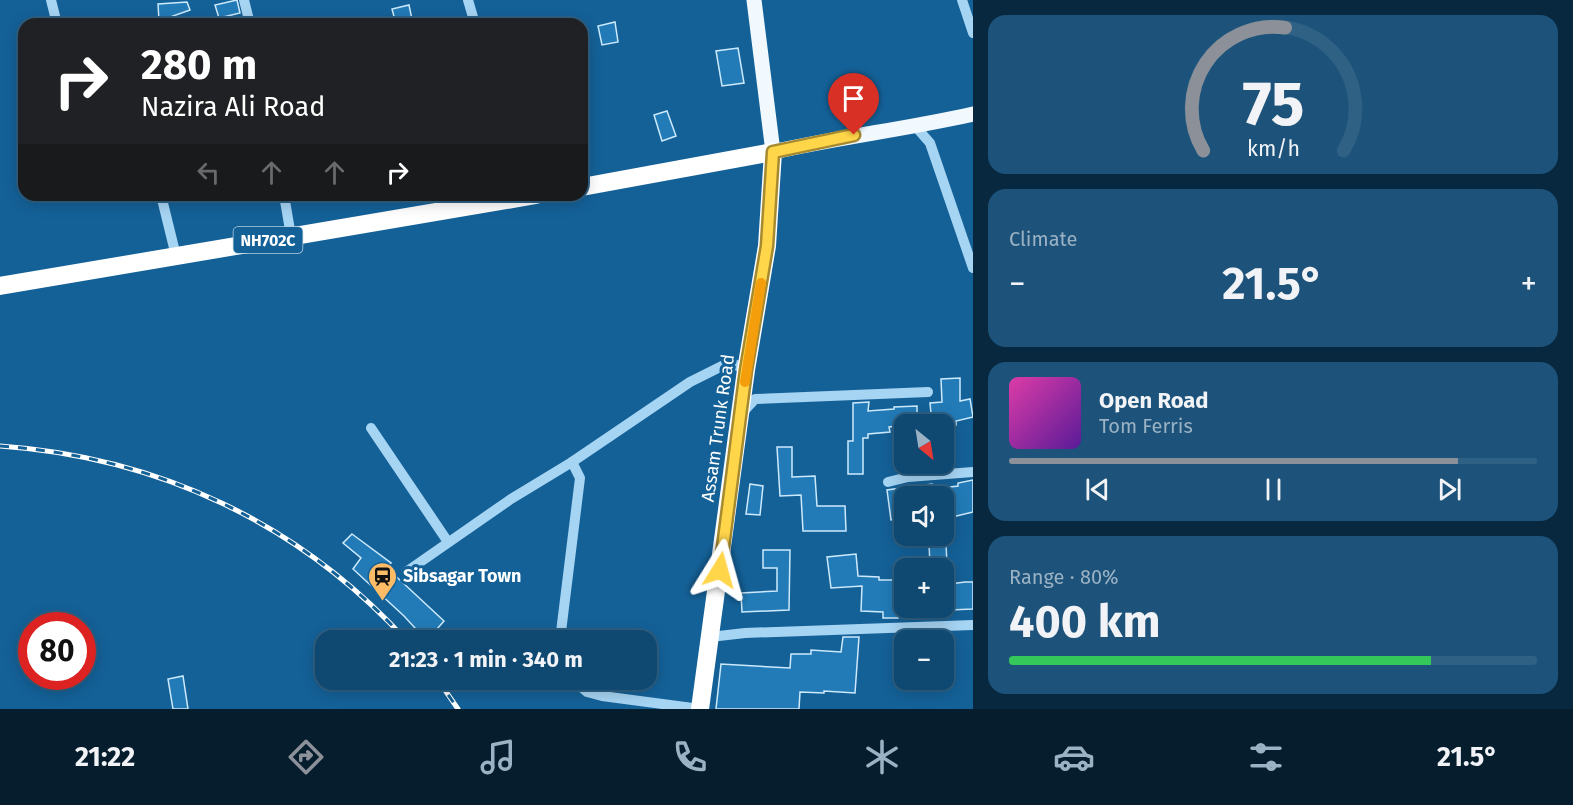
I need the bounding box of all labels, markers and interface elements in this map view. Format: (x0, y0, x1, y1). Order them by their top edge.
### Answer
text: 280 m (141, 40, 257, 90)
icon: right (42, 42, 120, 120)
text: 75 (1242, 67, 1304, 142)
pin (828, 73, 879, 135)
icon: arrive (837, 82, 870, 115)
text: Nazira Ali Road (141, 91, 325, 123)
text: km/h (1246, 137, 1300, 163)
icon: left (192, 156, 225, 189)
icon: ahead (255, 156, 288, 189)
icon: ahead (318, 156, 351, 189)
icon: right (381, 156, 414, 189)
road number: NH702C (234, 227, 302, 253)
text: Climate (1009, 227, 1077, 251)
text: 21.5° (1222, 257, 1324, 311)
text: − (1009, 264, 1026, 304)
text: + (1521, 264, 1537, 304)
street label: Assam Trunk Road (697, 353, 739, 503)
text: Open Road (1099, 387, 1209, 414)
north arrow (894, 414, 954, 474)
map controls (894, 414, 954, 690)
text: Tom Ferris (1099, 414, 1193, 438)
icon: previous (1081, 473, 1114, 506)
icon: pause (1257, 473, 1290, 506)
icon: next (1433, 473, 1466, 506)
button: sound (894, 486, 954, 546)
position arrow (688, 538, 752, 602)
button: + (894, 558, 954, 618)
station icon: Sibsagar Town (366, 560, 398, 602)
place label: Sibsagar Town (403, 565, 521, 587)
text: Range · 80% (1009, 565, 1119, 589)
text: 400 km (1009, 595, 1161, 649)
speed limit sign: 80 (18, 612, 96, 690)
button: − (894, 630, 954, 690)
text: 21:23 · 1 min · 340 m (389, 646, 583, 673)
icon: directions (285, 736, 327, 778)
icon: music (477, 736, 519, 778)
icon: phone (669, 736, 711, 778)
icon: climate (861, 736, 903, 778)
icon: car (1053, 736, 1095, 778)
icon: filters (1245, 736, 1287, 778)
text: 21:22 (75, 741, 135, 773)
text: 21.5° (1437, 741, 1498, 773)

